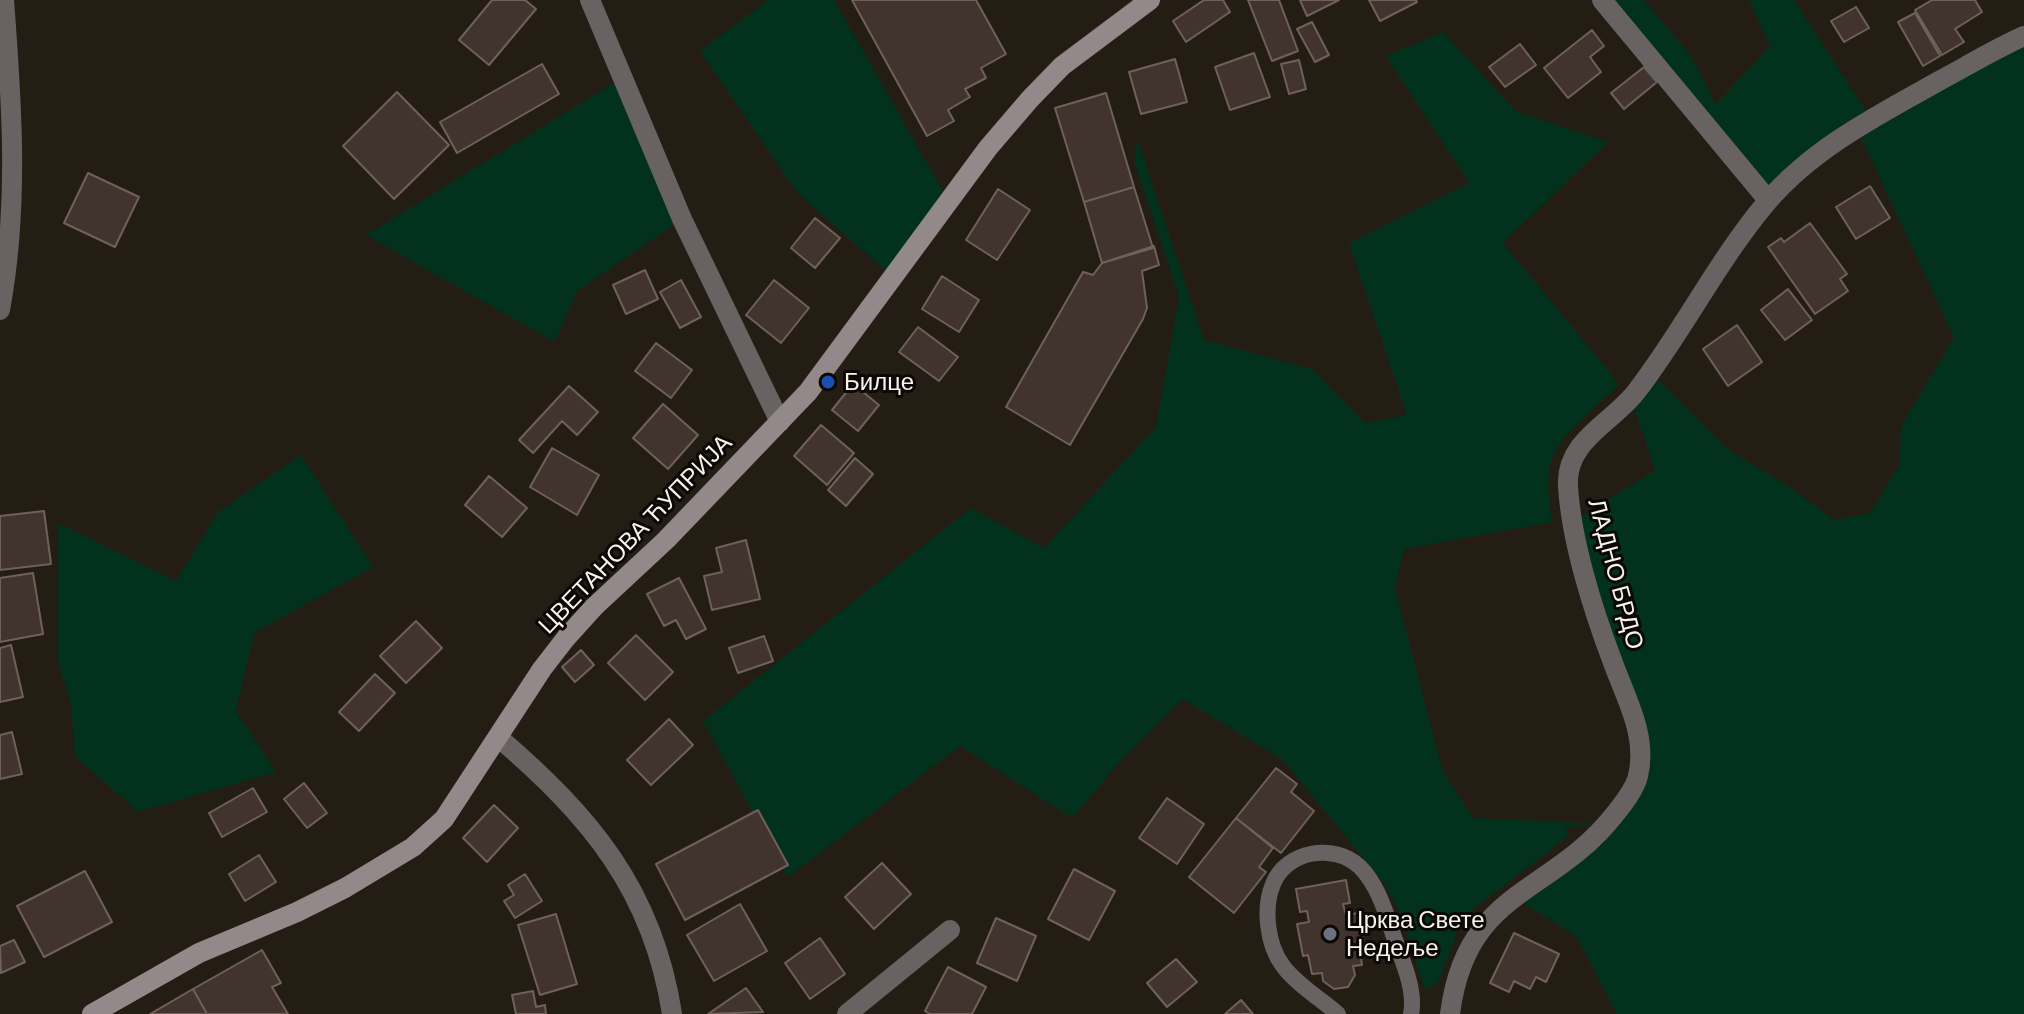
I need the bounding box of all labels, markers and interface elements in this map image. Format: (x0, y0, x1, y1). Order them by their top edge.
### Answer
place label: Билце (844, 368, 914, 396)
marker: Билце (819, 373, 837, 391)
street label: ЦВЕТАНОВА ЋУПРИЈА (532, 428, 738, 640)
street label: ЛАДНО БРДО (1582, 496, 1650, 652)
place label: Црква Свете Недеље (1346, 906, 1485, 962)
marker: Црква Свете Недеље (1321, 925, 1339, 943)

